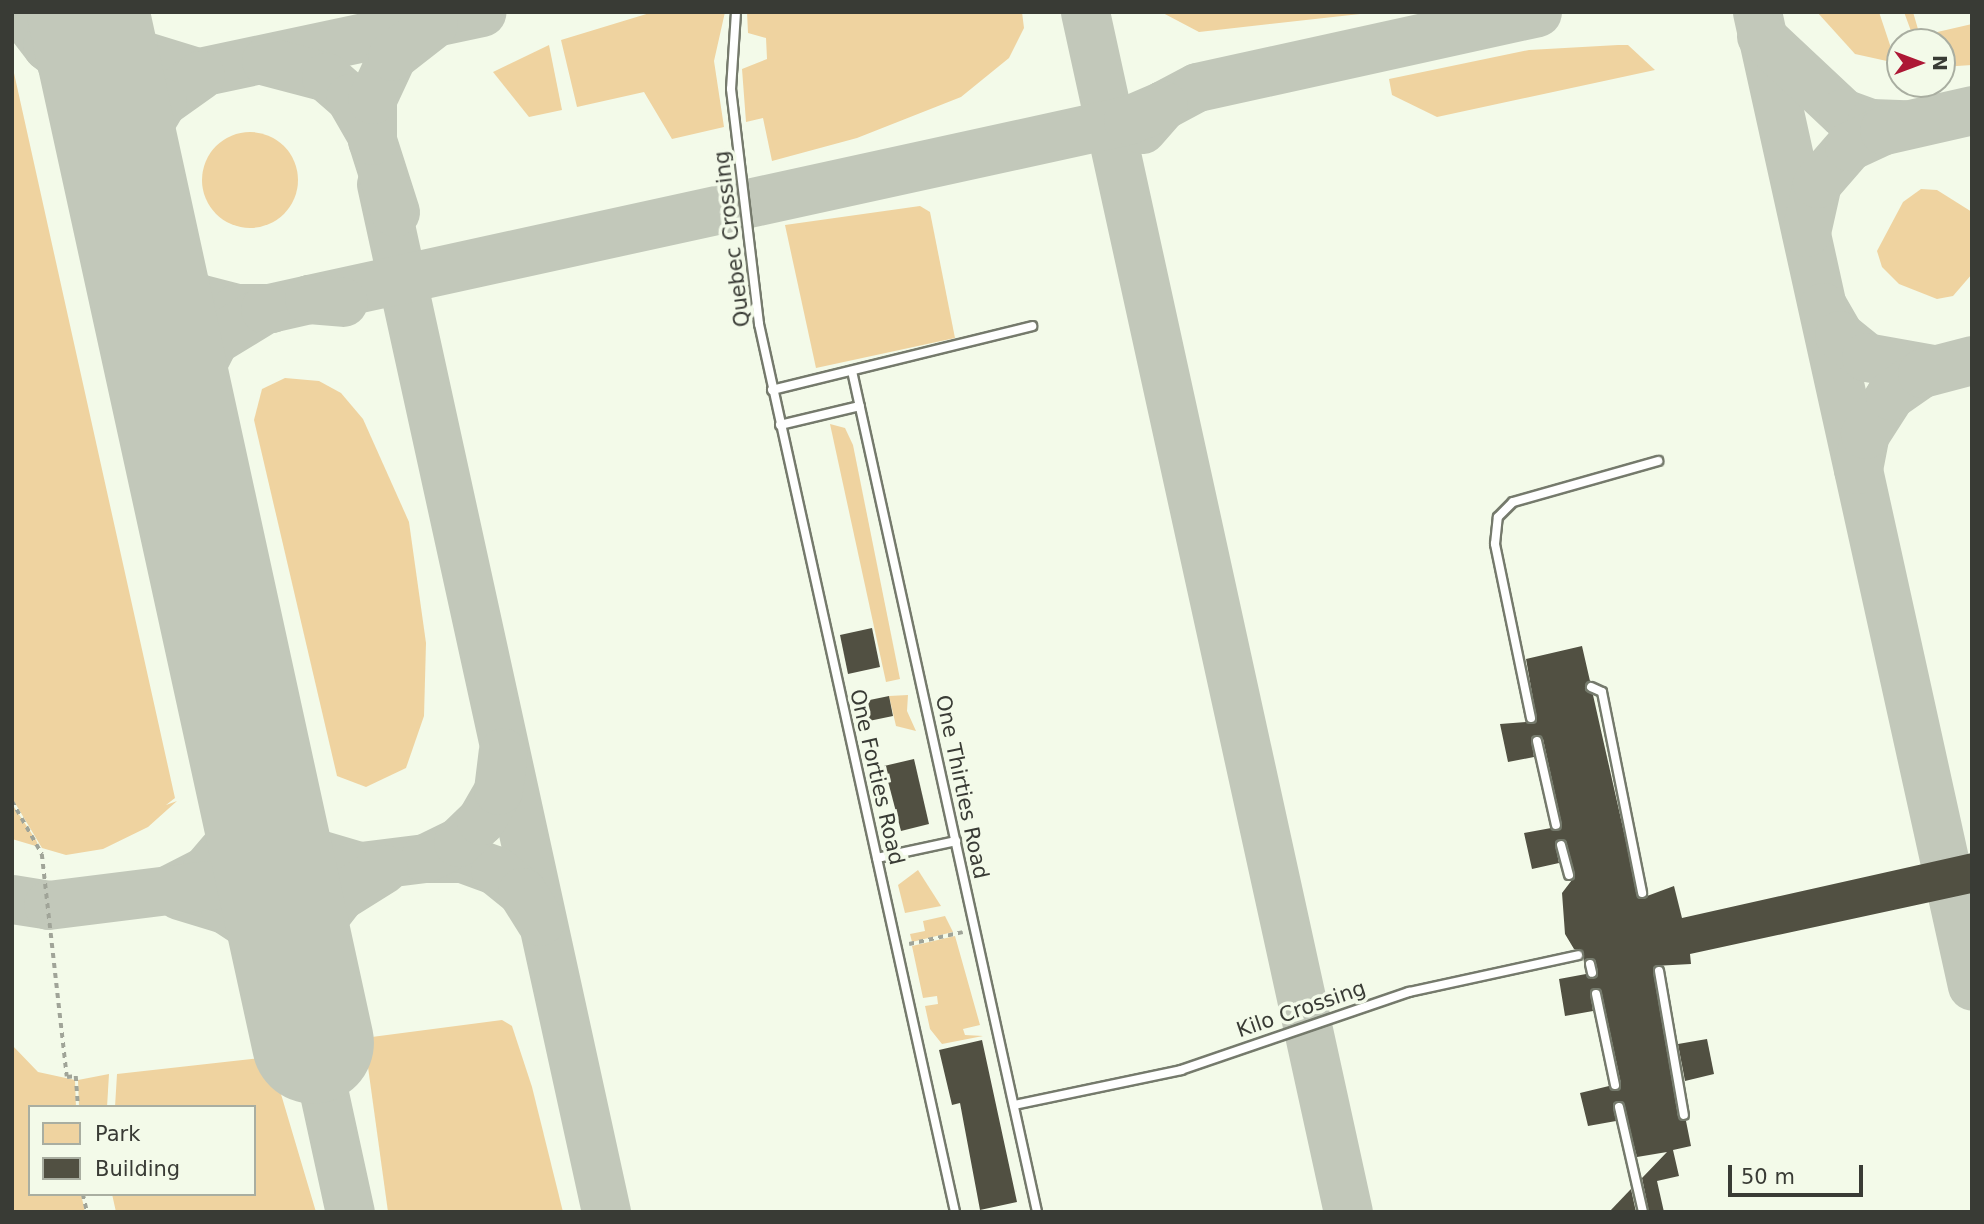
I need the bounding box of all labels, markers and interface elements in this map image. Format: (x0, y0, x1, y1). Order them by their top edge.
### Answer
north arrow (1886, 28, 1956, 98)
text: N (1929, 55, 1951, 71)
street label: Quebec Crossing (709, 149, 755, 329)
street label: One Forties Road (845, 687, 909, 867)
street label: One Thirties Road (930, 693, 994, 881)
street label: Kilo Crossing (1233, 975, 1369, 1043)
legend (28, 1105, 256, 1196)
text: Park (95, 1122, 140, 1146)
scale bar (1732, 1150, 1867, 1194)
text: Building (95, 1157, 180, 1181)
text: 50 m (1741, 1165, 1795, 1189)

